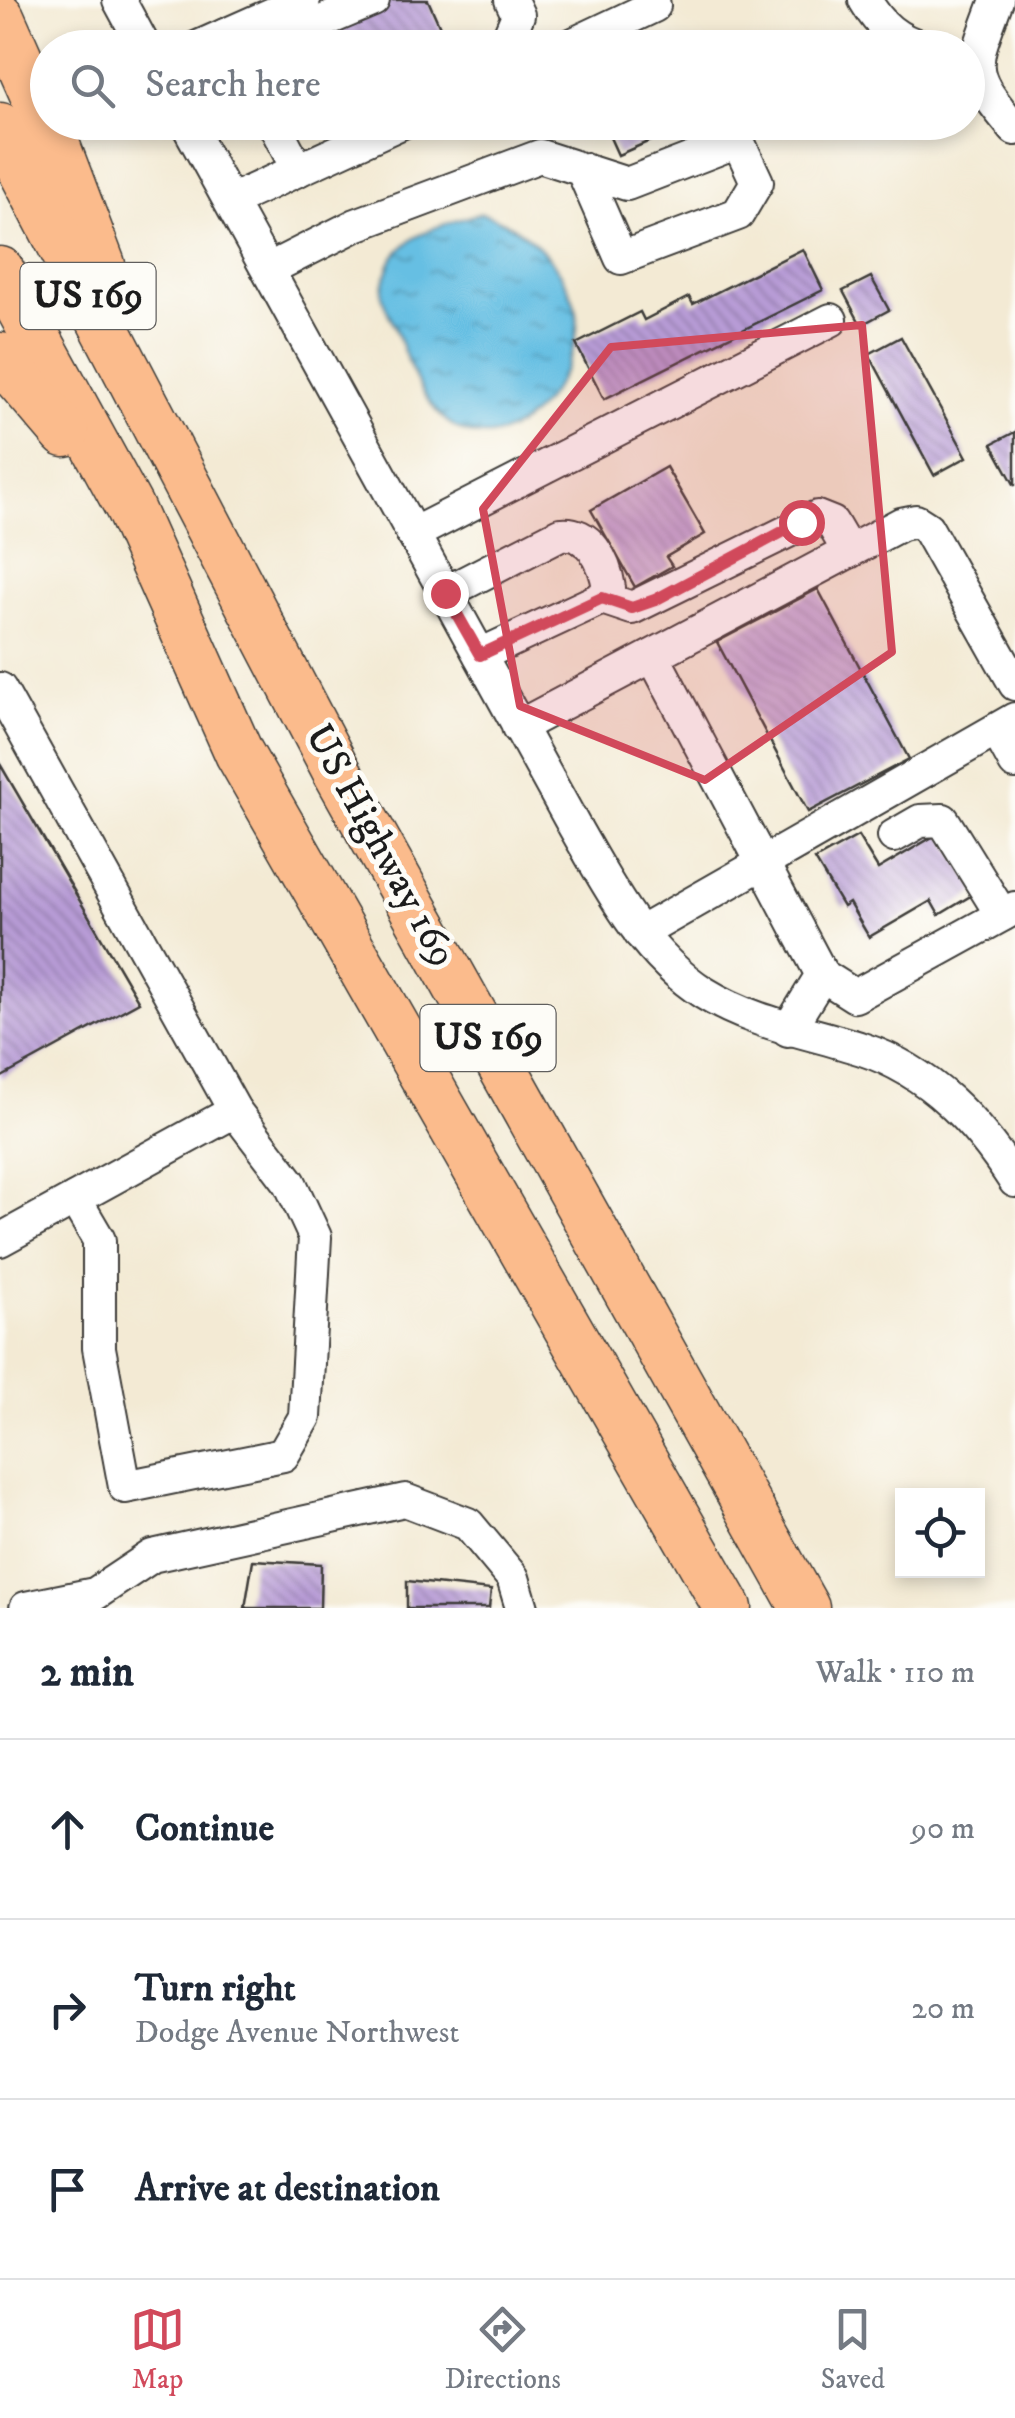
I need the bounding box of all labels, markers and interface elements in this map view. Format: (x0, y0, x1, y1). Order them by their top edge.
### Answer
search box (30, 30, 985, 140)
icon: search (65, 58, 120, 113)
text: Search here (145, 61, 321, 109)
road number: US 169 (21, 263, 156, 329)
route start (779, 500, 825, 546)
route end (423, 571, 469, 617)
street label: US Highway 169 (293, 716, 467, 976)
road number: US 169 (420, 1005, 556, 1071)
map controls (895, 1488, 985, 1578)
button: locate (895, 1488, 985, 1578)
text: 2 min (40, 1647, 134, 1699)
text: Walk · 110 m (816, 1653, 975, 1693)
icon: ahead (40, 1802, 95, 1857)
text: Continue (135, 1805, 274, 1853)
text: 90 m (911, 1809, 975, 1849)
text: Turn right (135, 1965, 296, 2013)
icon: right (40, 1982, 95, 2037)
text: 20 m (911, 1989, 975, 2029)
text: Dodge Avenue Northwest (135, 2013, 460, 2053)
icon: arrive (40, 2162, 95, 2217)
text: Arrive at destination (135, 2165, 440, 2213)
tab: Map (130, 2302, 185, 2397)
tab: Directions (445, 2302, 561, 2397)
tab: Saved (821, 2302, 885, 2397)

